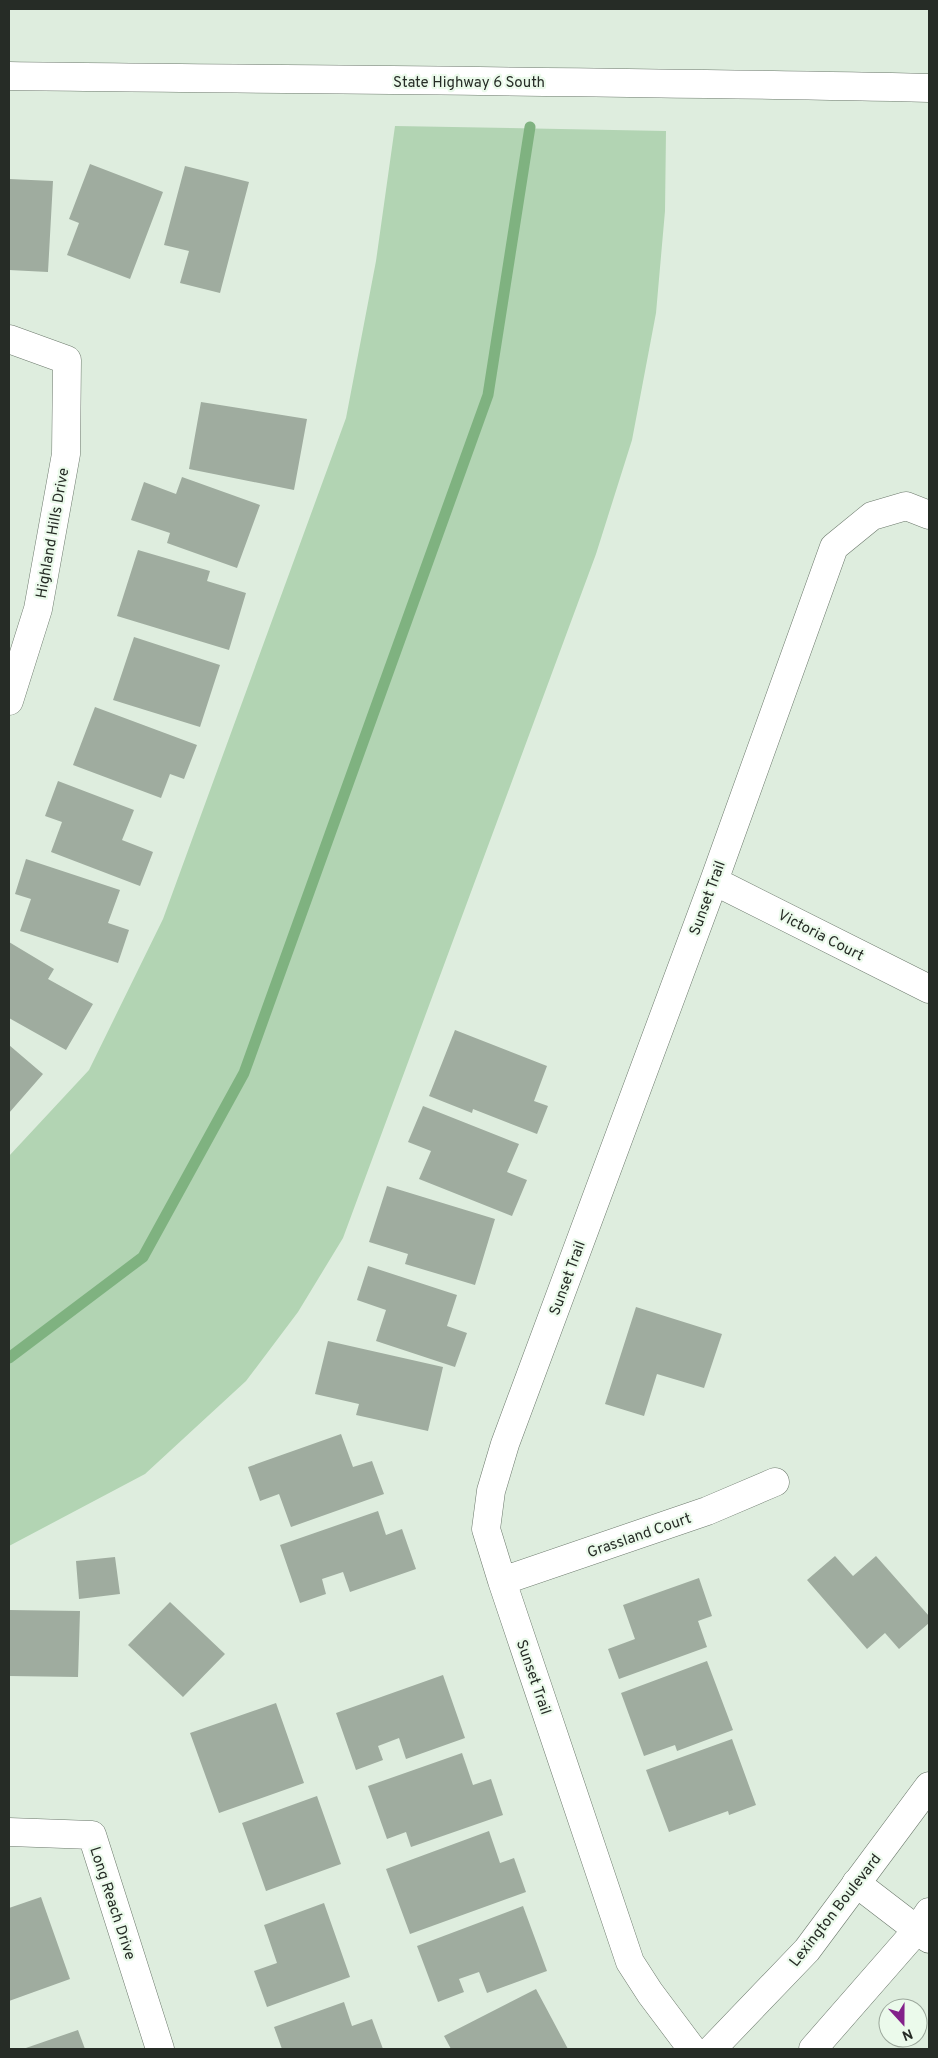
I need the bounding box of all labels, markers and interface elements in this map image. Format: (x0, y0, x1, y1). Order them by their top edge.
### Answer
street label: State Highway 6 South (393, 74, 545, 93)
street label: Highland Hills Drive (33, 467, 74, 600)
street label: Sunset Trail (686, 859, 731, 938)
street label: Victoria Court (774, 906, 867, 966)
street label: Sunset Trail (546, 1239, 591, 1318)
street label: Grassland Court (585, 1510, 694, 1563)
street label: Sunset Trail (511, 1638, 554, 1717)
street label: Long Reach Drive (84, 1844, 139, 1963)
street label: Lexington Boulevard (786, 1851, 886, 1971)
north arrow (878, 1998, 928, 2048)
text: N (899, 2024, 915, 2043)

